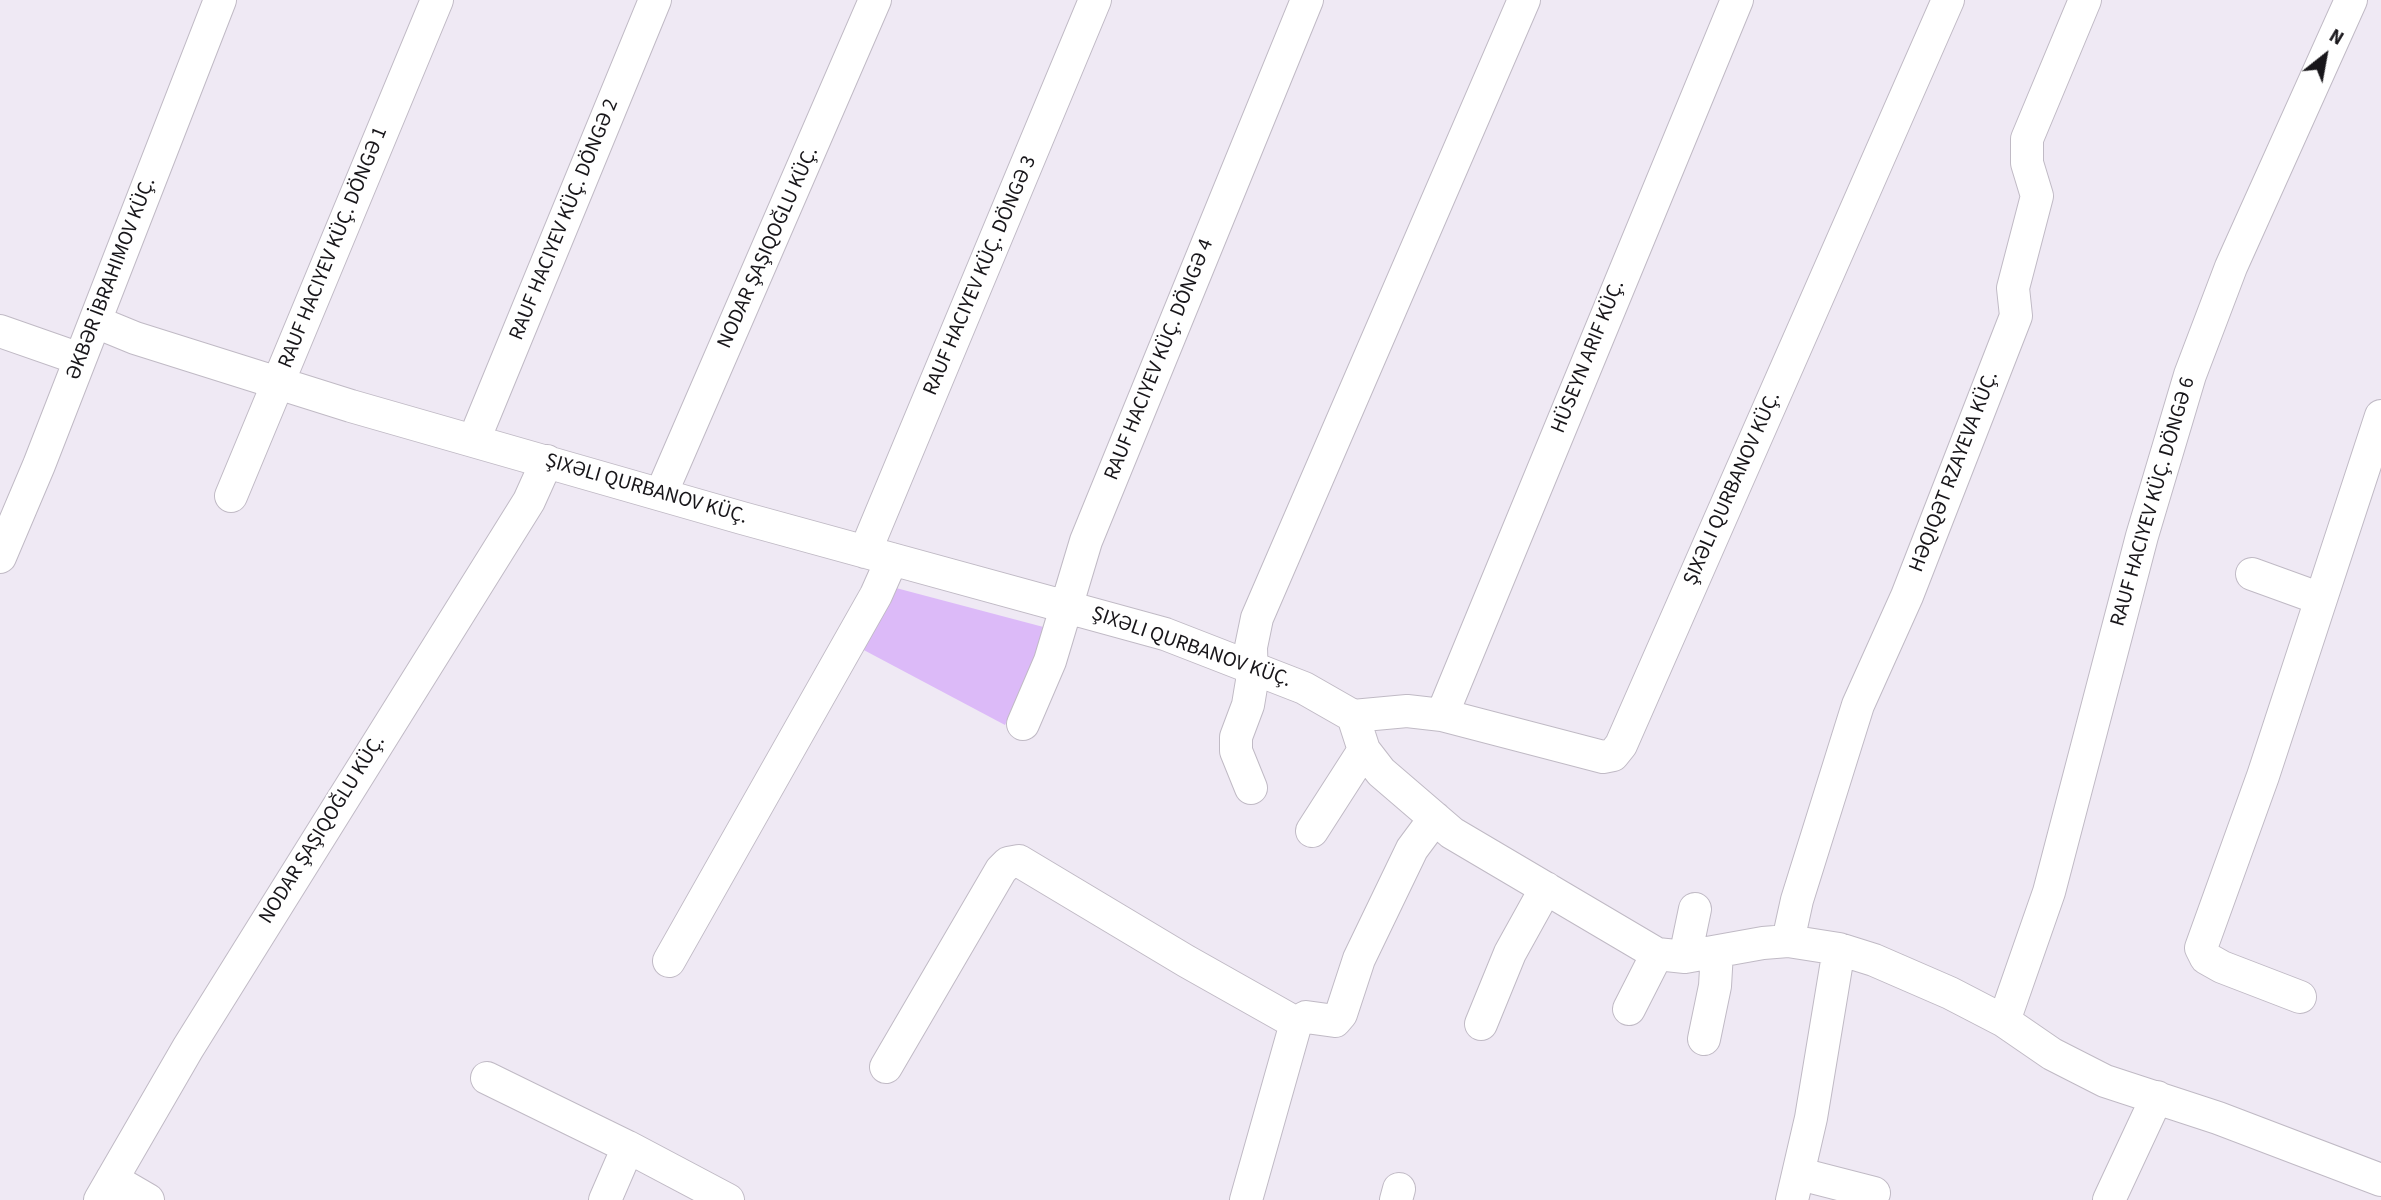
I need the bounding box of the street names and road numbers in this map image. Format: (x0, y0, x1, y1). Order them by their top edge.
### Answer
street label: RAUF HACIYEV KÜÇ. DÖNGƏ 2 (505, 96, 625, 344)
street label: RAUF HACIYEV KÜÇ. DÖNGƏ 1 (274, 124, 394, 372)
street label: NODAR ŞAŞIQOĞLU KÜÇ. (713, 143, 825, 353)
street label: RAUF HACIYEV KÜÇ. DÖNGƏ 3 (919, 152, 1043, 400)
street label: ƏKBƏR İBRAHIMOV KÜÇ. (62, 174, 162, 384)
street label: RAUF HACIYEV KÜÇ. DÖNGƏ 4 (1100, 236, 1220, 484)
street label: HÜSEYN ARIF KÜÇ. (1547, 277, 1631, 437)
street label: HƏQIQƏT RZAYEVA KÜÇ. (1905, 368, 2005, 576)
street label: RAUF HACIYEV KÜÇ. DÖNGƏ 6 (2106, 375, 2202, 629)
street label: ŞIXƏLI QURBANOV KÜÇ. (1679, 388, 1787, 590)
street label: ŞIXƏLI QURBANOV KÜÇ. (542, 449, 750, 531)
street label: ŞIXƏLI QURBANOV KÜÇ. (1088, 602, 1294, 694)
street label: NODAR ŞAŞIQOĞLU KÜÇ. (255, 731, 391, 929)

